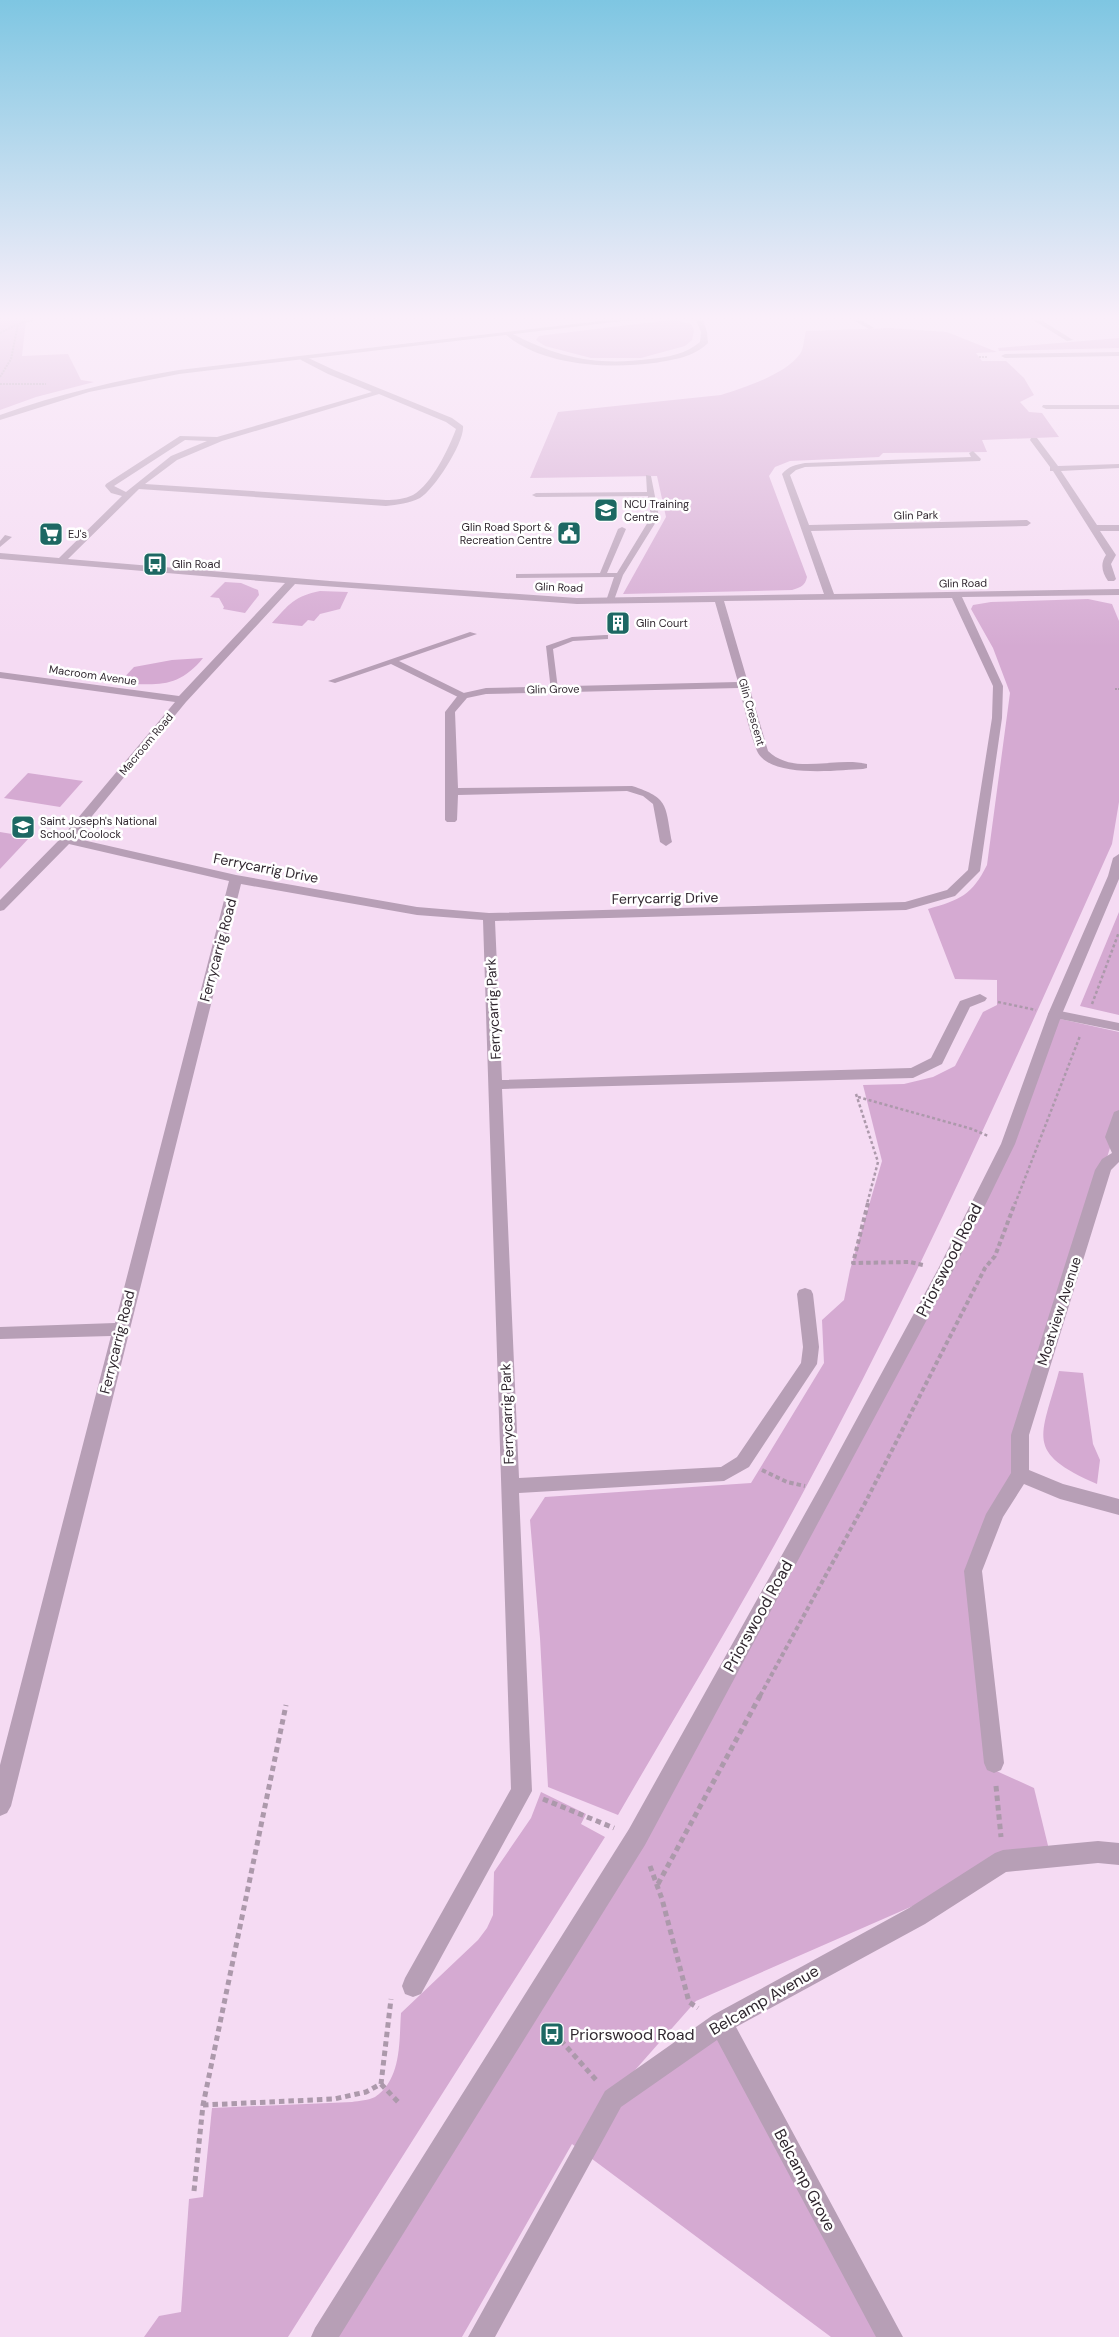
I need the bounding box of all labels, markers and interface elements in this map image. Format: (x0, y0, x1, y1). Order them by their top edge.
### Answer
school or university icon: NCU Training Centre (593, 497, 619, 523)
place label: NCU Training Centre (624, 497, 689, 524)
street label: Glin Park (894, 508, 939, 522)
place label: Glin Road Sport & Recreation Centre (460, 520, 552, 547)
public building icon: Glin Road Sport & Recreation Centre (556, 520, 582, 546)
supermarket icon: EJ's (38, 521, 64, 547)
place label: EJ's (68, 527, 87, 541)
bus stop icon: Glin Road (142, 551, 168, 577)
place label: Glin Road (172, 557, 220, 571)
street label: Glin Road (939, 576, 987, 590)
street label: Glin Road (535, 579, 583, 595)
building icon: Glin Court (605, 610, 631, 636)
place label: Glin Court (636, 616, 688, 630)
street label: Macroom Avenue (48, 662, 138, 688)
street label: Glin Crescent (736, 677, 768, 747)
street label: Glin Grove (526, 682, 580, 696)
street label: Macroom Road (116, 710, 176, 778)
school or university icon: Saint Joseph's National School, Coolock (10, 814, 36, 840)
place label: Saint Joseph's National School, Coolock (40, 814, 157, 841)
street label: Ferrycarrig Drive (212, 849, 320, 887)
street label: Ferrycarrig Drive (612, 888, 719, 908)
street label: Ferrycarrig Road (196, 896, 240, 1004)
street label: Ferrycarrig Park (481, 958, 505, 1060)
street label: Priorswood Road (911, 1200, 987, 1320)
street label: Moatview Avenue (1033, 1254, 1085, 1368)
street label: Ferrycarrig Road (95, 1288, 139, 1396)
street label: Ferrycarrig Park (496, 1363, 518, 1465)
street label: Priorswood Road (719, 1556, 797, 1676)
street label: Belcamp Avenue (705, 1960, 823, 2040)
bus stop icon: Priorswood Road (539, 2021, 565, 2047)
place label: Priorswood Road (570, 2024, 695, 2045)
street label: Belcamp Grove (769, 2125, 841, 2235)

